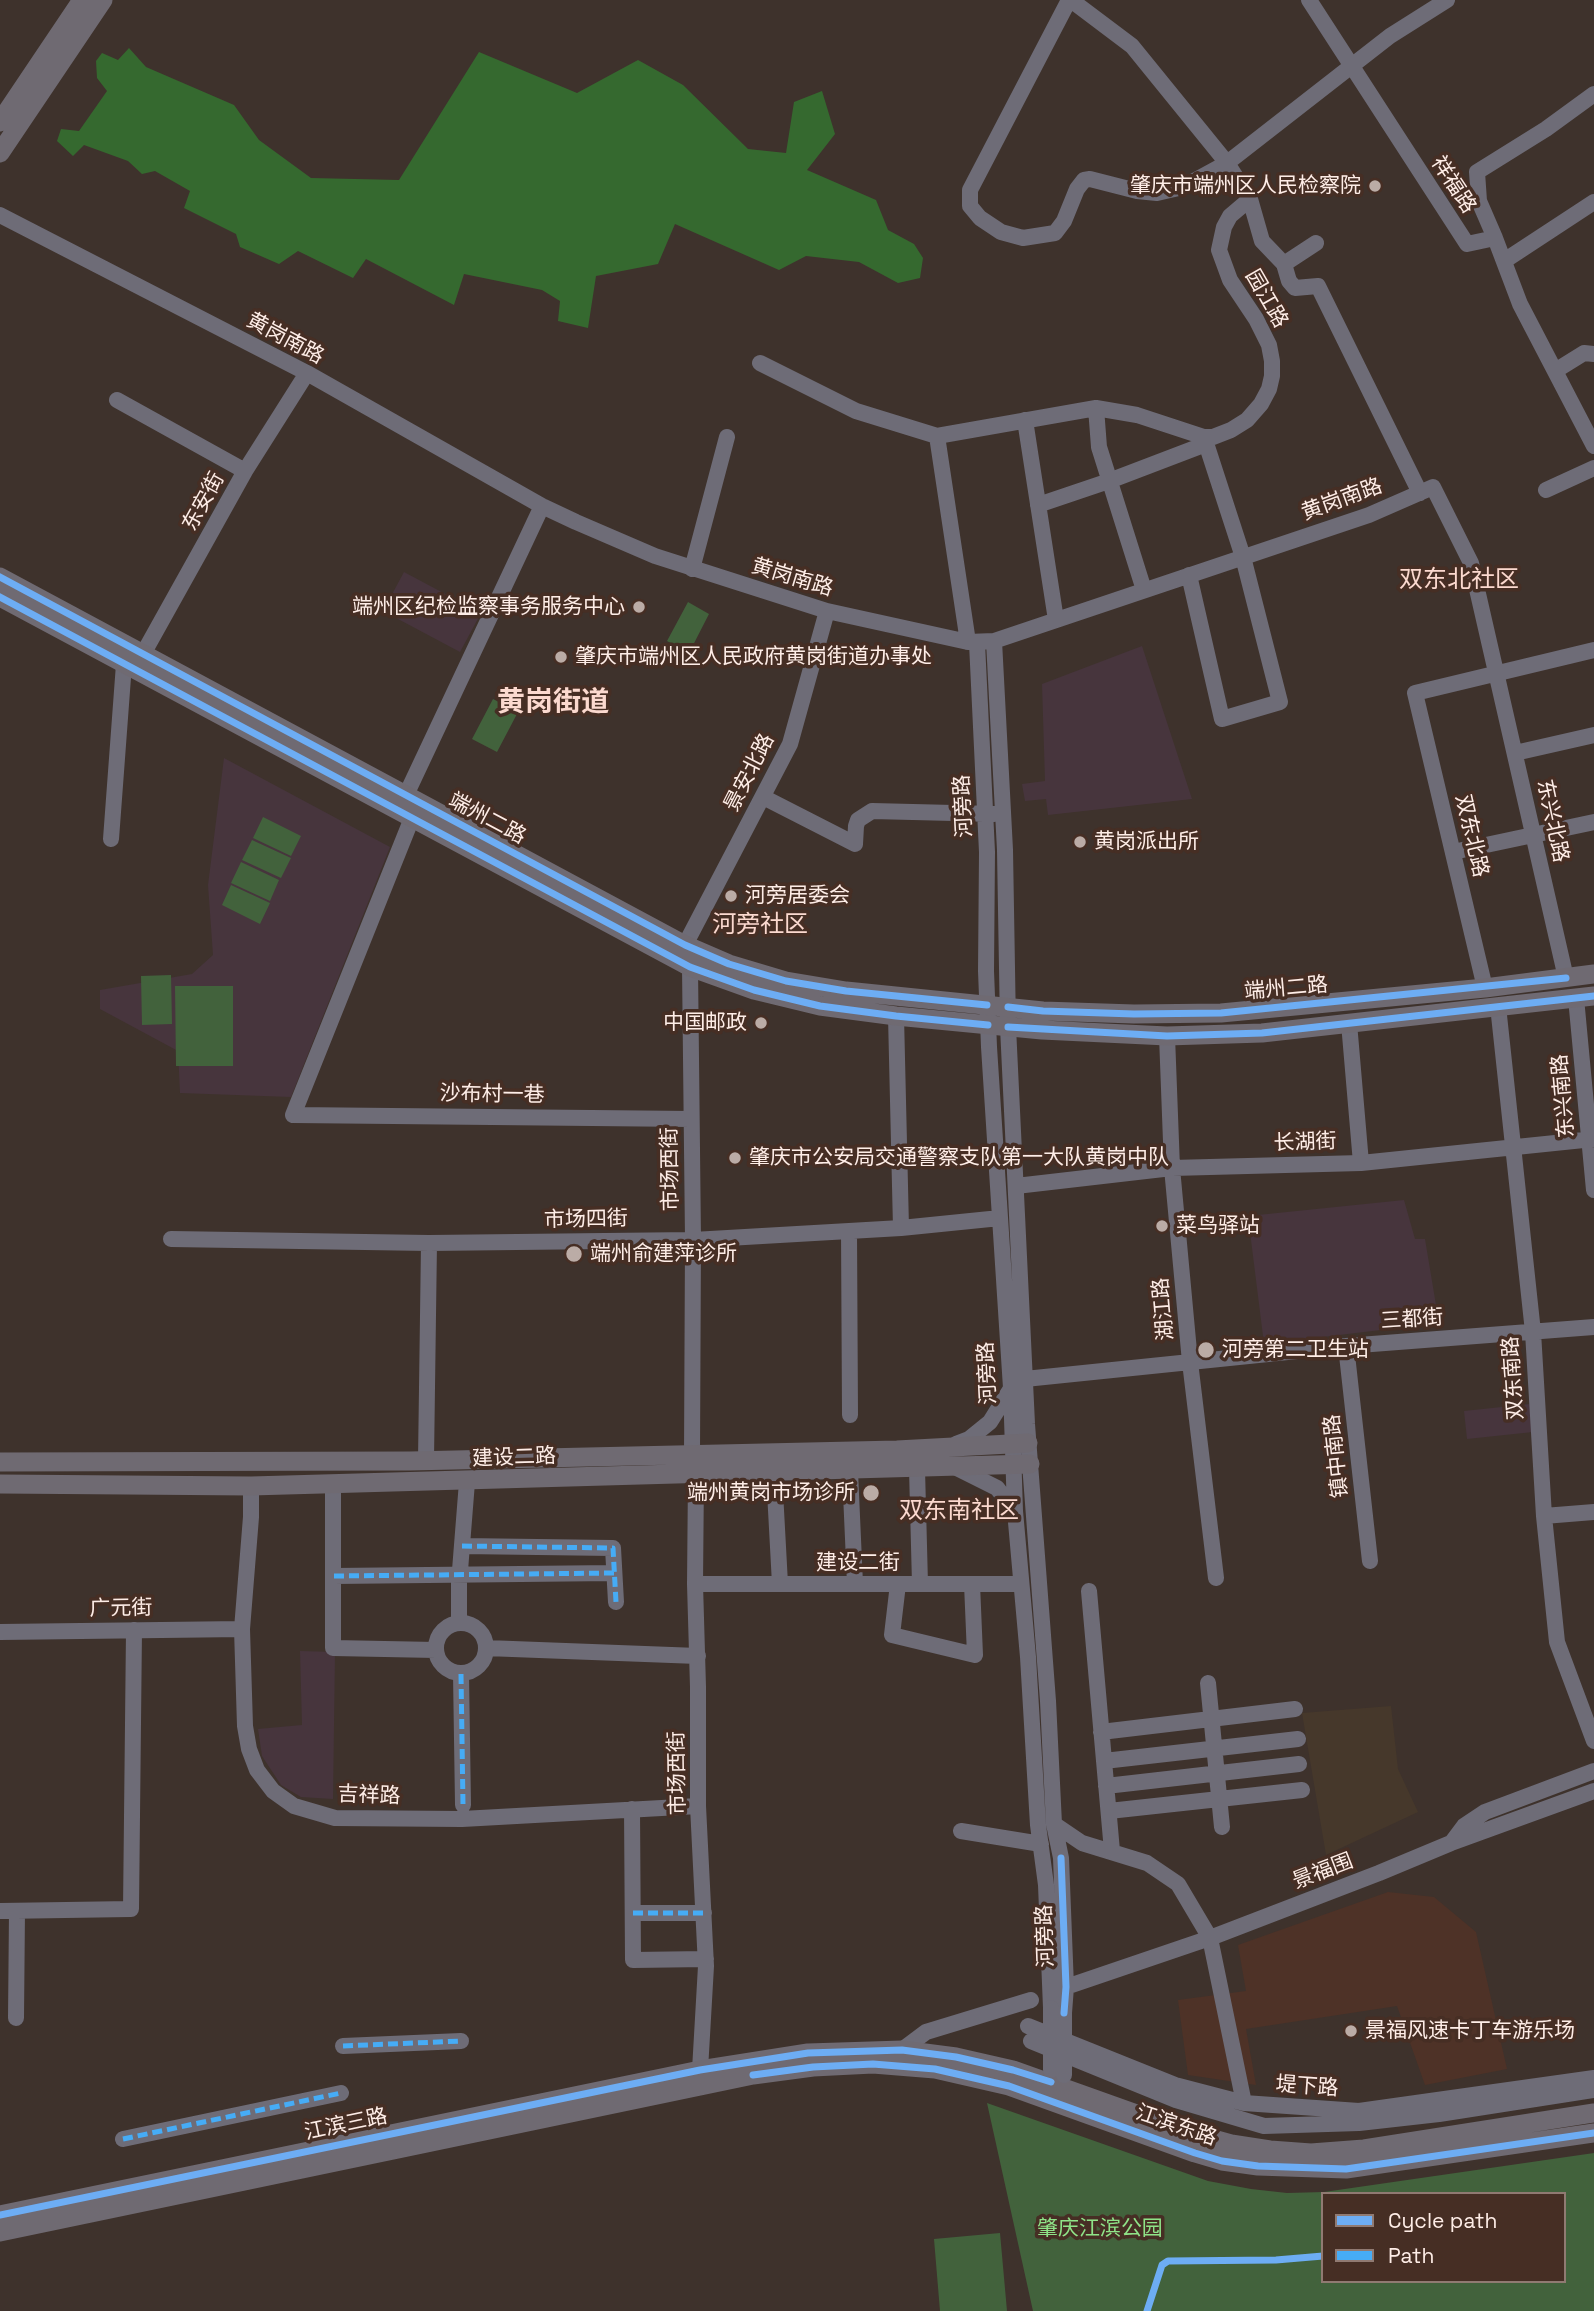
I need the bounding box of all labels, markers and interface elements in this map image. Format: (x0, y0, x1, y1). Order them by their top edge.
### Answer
street label: 祥福路 (1425, 152, 1481, 218)
place label: 肇庆市端州区人民检察院 (1130, 173, 1361, 199)
marker: 肇庆市端州区人民检察院 (1367, 178, 1383, 194)
street label: 园江路 (1239, 265, 1293, 333)
street label: 黄岗南路 (242, 308, 328, 370)
street label: 东安街 (178, 468, 230, 536)
street label: 黄岗南路 (1298, 474, 1386, 526)
street label: 黄岗南路 (748, 554, 836, 602)
district label: 双东北社区 (1399, 566, 1519, 594)
place label: 端州区纪检监察事务服务中心 (352, 594, 625, 620)
marker: 端州区纪检监察事务服务中心 (631, 599, 647, 615)
place label: 肇庆市端州区人民政府黄岗街道办事处 (575, 644, 932, 670)
marker: 肇庆市端州区人民政府黄岗街道办事处 (553, 649, 569, 665)
district label: 黄岗街道 (497, 686, 609, 720)
street label: 景安北路 (720, 730, 780, 816)
street label: 河旁路 (950, 774, 978, 838)
street label: 东兴北路 (1531, 777, 1573, 865)
street label: 端州二路 (444, 788, 530, 850)
street label: 双东北路 (1449, 792, 1493, 880)
place label: 黄岗派出所 (1094, 829, 1199, 855)
marker: 黄岗派出所 (1072, 834, 1088, 850)
place label: 河旁居委会 (745, 883, 850, 909)
marker: 河旁居委会 (723, 888, 739, 904)
district label: 河旁社区 (712, 911, 808, 939)
street label: 端州二路 (1243, 973, 1329, 1005)
place label: 中国邮政 (663, 1010, 747, 1036)
marker: 中国邮政 (753, 1015, 769, 1031)
street label: 东兴南路 (1548, 1053, 1580, 1139)
street label: 沙布村一巷 (439, 1081, 545, 1109)
street label: 市场西街 (658, 1127, 684, 1211)
street label: 长湖街 (1273, 1129, 1337, 1157)
place label: 肇庆市公安局交通警察支队第一大队黄岗中队 (749, 1145, 1169, 1171)
marker: 肇庆市公安局交通警察支队第一大队黄岗中队 (727, 1150, 743, 1166)
street label: 市场四街 (544, 1207, 628, 1233)
place label: 菜鸟驿站 (1176, 1213, 1260, 1239)
marker: 菜鸟驿站 (1154, 1218, 1170, 1234)
place label: 端州俞建萍诊所 (590, 1241, 737, 1267)
marker: 端州俞建萍诊所 (564, 1244, 584, 1264)
street label: 湖江路 (1149, 1277, 1179, 1341)
street label: 三都街 (1380, 1305, 1444, 1335)
street label: 双东南路 (1499, 1335, 1529, 1421)
place label: 河旁第二卫生站 (1222, 1337, 1369, 1363)
marker: 河旁第二卫生站 (1196, 1340, 1216, 1360)
street label: 河旁路 (974, 1341, 1002, 1405)
street label: 镇中南路 (1320, 1413, 1354, 1499)
street label: 建设二路 (472, 1444, 556, 1472)
place label: 端州黄岗市场诊所 (687, 1480, 855, 1506)
marker: 端州黄岗市场诊所 (861, 1483, 881, 1503)
district label: 双东南社区 (899, 1497, 1019, 1525)
street label: 建设二街 (816, 1550, 900, 1576)
street label: 广元街 (89, 1596, 153, 1622)
street label: 市场西街 (665, 1731, 691, 1815)
street label: 吉祥路 (337, 1782, 401, 1810)
street label: 景福围 (1289, 1849, 1357, 1895)
street label: 河旁路 (1032, 1904, 1060, 1968)
place label: 景福风速卡丁车游乐场 (1365, 2018, 1575, 2044)
marker: 景福风速卡丁车游乐场 (1343, 2023, 1359, 2039)
street label: 堤下路 (1275, 2072, 1339, 2102)
street label: 江滨东路 (1132, 2100, 1220, 2152)
street label: 江滨三路 (302, 2104, 390, 2146)
legend (1321, 2192, 1566, 2283)
text: Cycle path (1388, 2207, 1497, 2234)
park label: 肇庆江滨公园 (1037, 2216, 1163, 2242)
text: Path (1388, 2242, 1434, 2269)

